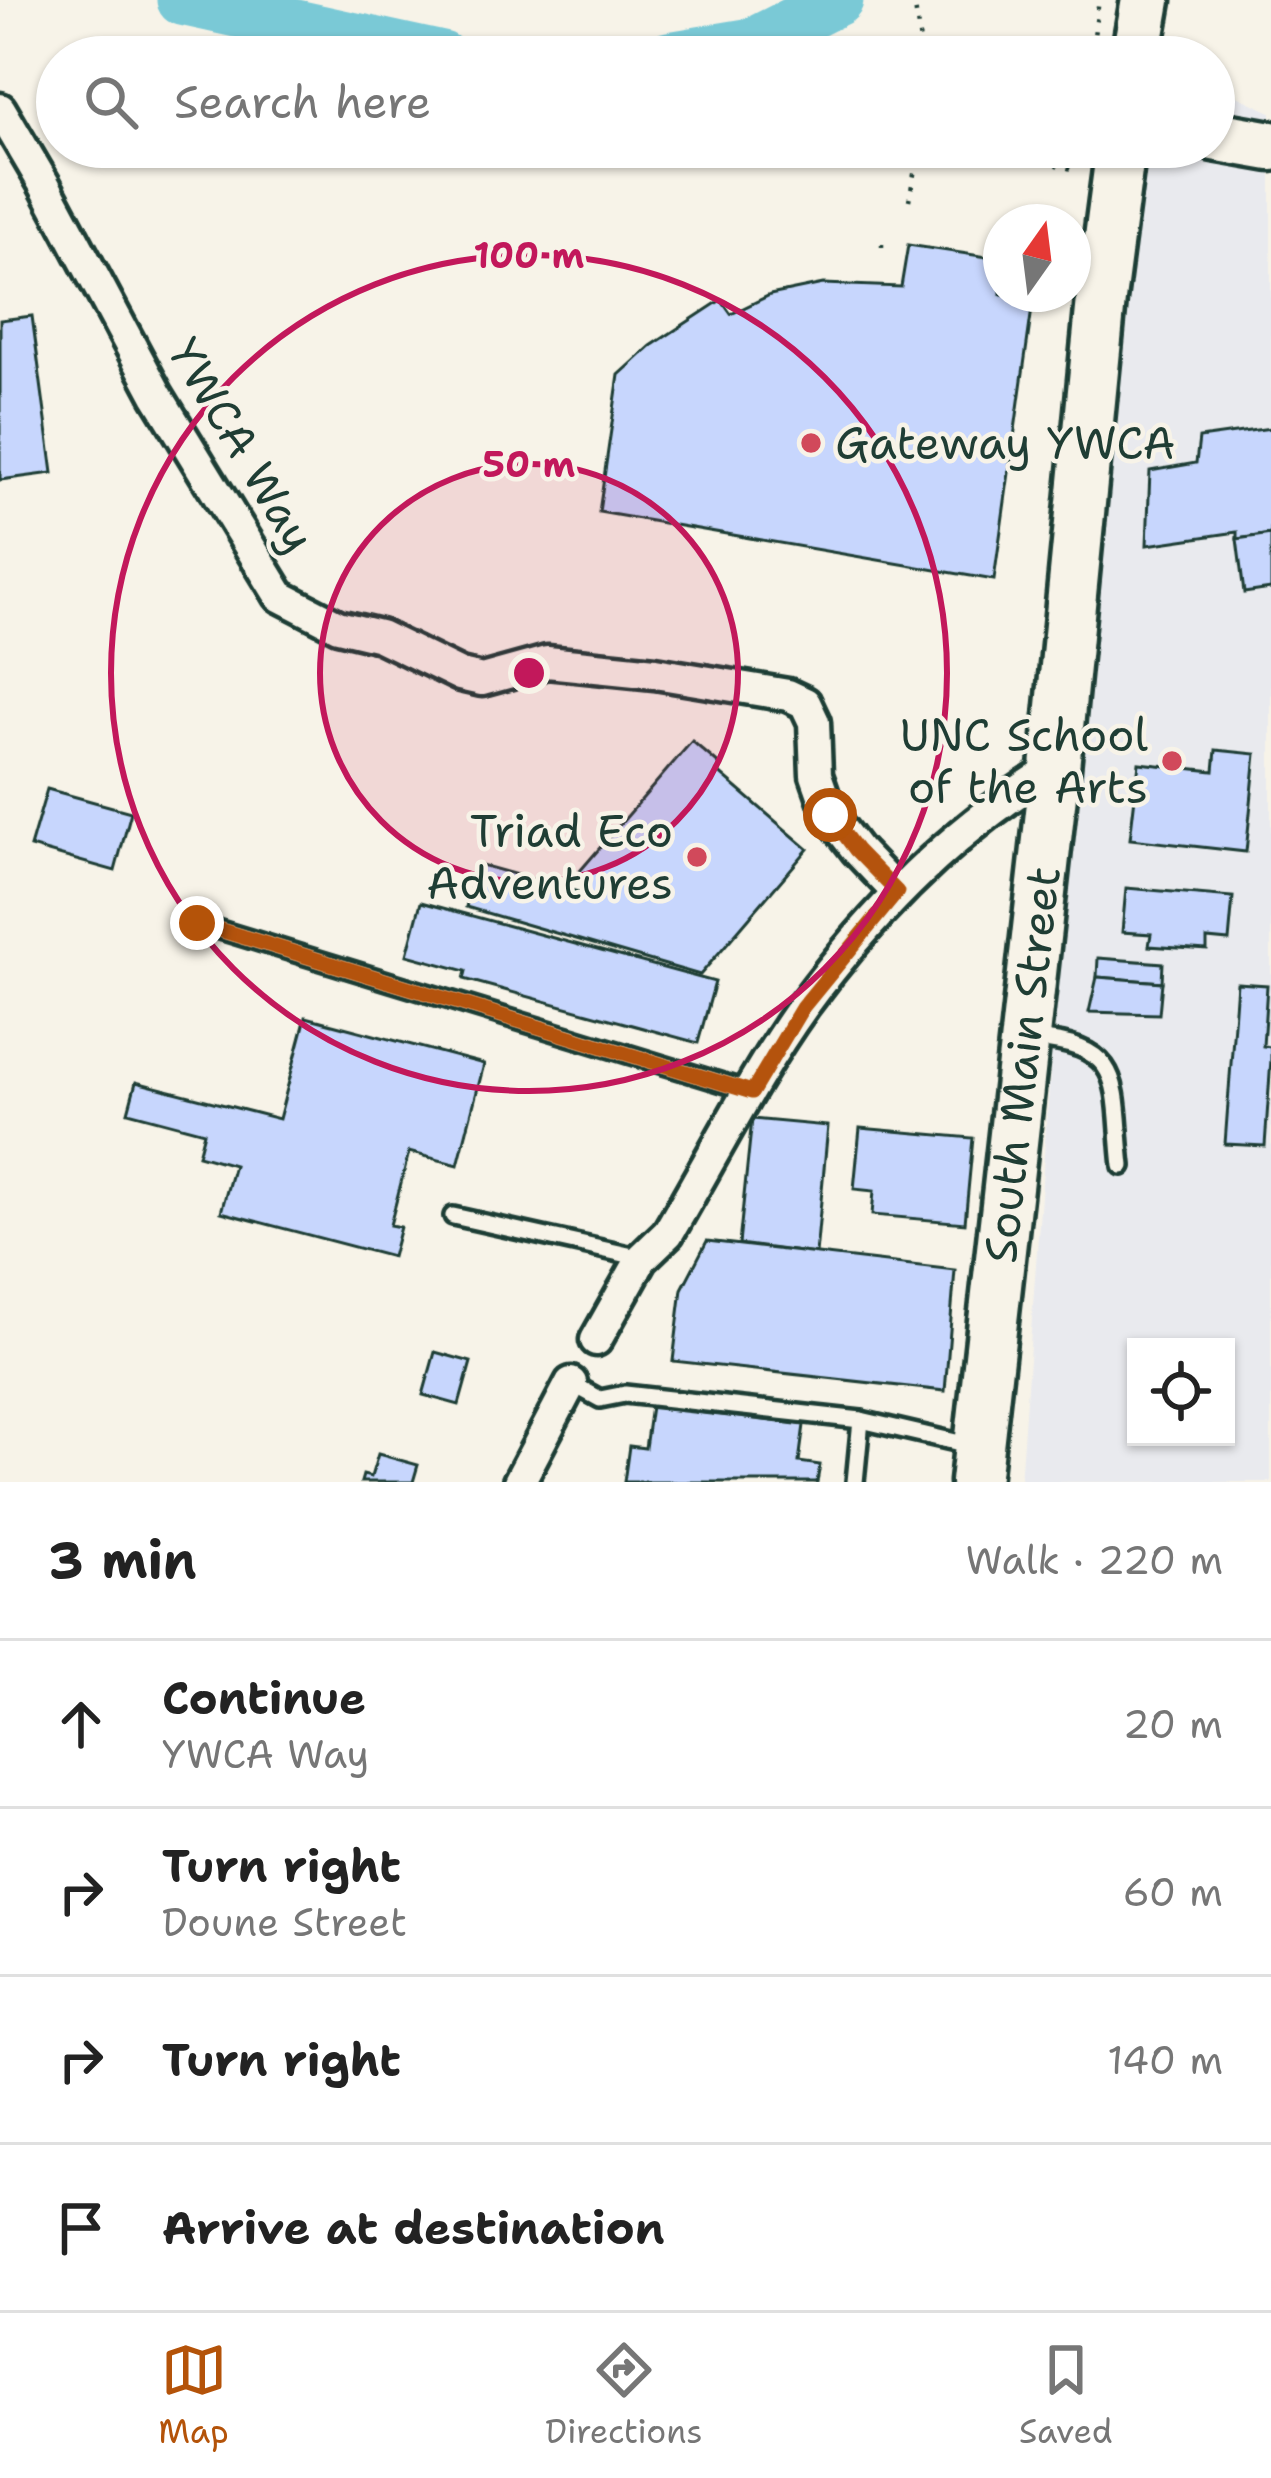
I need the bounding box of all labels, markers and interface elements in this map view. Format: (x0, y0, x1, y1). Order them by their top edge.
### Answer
search box (36, 36, 1235, 168)
icon: search (78, 69, 144, 135)
text: Search here (174, 72, 431, 132)
north arrow (983, 204, 1091, 312)
text: 100 m (474, 231, 585, 280)
street label: YWCA Way (155, 327, 329, 563)
place label: Gateway YWCA (835, 413, 1176, 473)
marker: Gateway YWCA (798, 430, 824, 456)
text: 50 m (483, 440, 576, 489)
centre of rings (508, 652, 550, 694)
place label: UNC School of the Arts (900, 705, 1148, 817)
marker: UNC School of the Arts (1159, 748, 1185, 774)
route start (803, 788, 857, 842)
place label: Triad Eco Adventures (426, 801, 673, 913)
marker: Triad Eco Adventures (684, 844, 710, 870)
street label: South Main Street (970, 863, 1074, 1266)
route end (170, 896, 224, 950)
map controls (1127, 1338, 1235, 1446)
button: locate (1127, 1338, 1235, 1446)
text: 3 min (48, 1526, 197, 1594)
text: Walk · 220 m (966, 1534, 1223, 1586)
text: Continue (162, 1668, 366, 1728)
icon: ahead (48, 1691, 114, 1757)
text: 20 m (1123, 1698, 1223, 1750)
text: YWCA Way (162, 1728, 369, 1780)
text: Turn right (162, 1836, 401, 1896)
icon: right (48, 1859, 114, 1925)
text: 60 m (1123, 1866, 1223, 1918)
text: Doune Street (162, 1896, 407, 1948)
icon: right (48, 2027, 114, 2093)
text: Turn right (162, 2030, 401, 2090)
text: 140 m (1107, 2034, 1223, 2086)
icon: arrive (48, 2195, 114, 2261)
text: Arrive at destination (162, 2198, 665, 2258)
tab: Map (158, 2337, 229, 2454)
tab: Directions (545, 2337, 703, 2454)
tab: Saved (1019, 2337, 1113, 2454)

